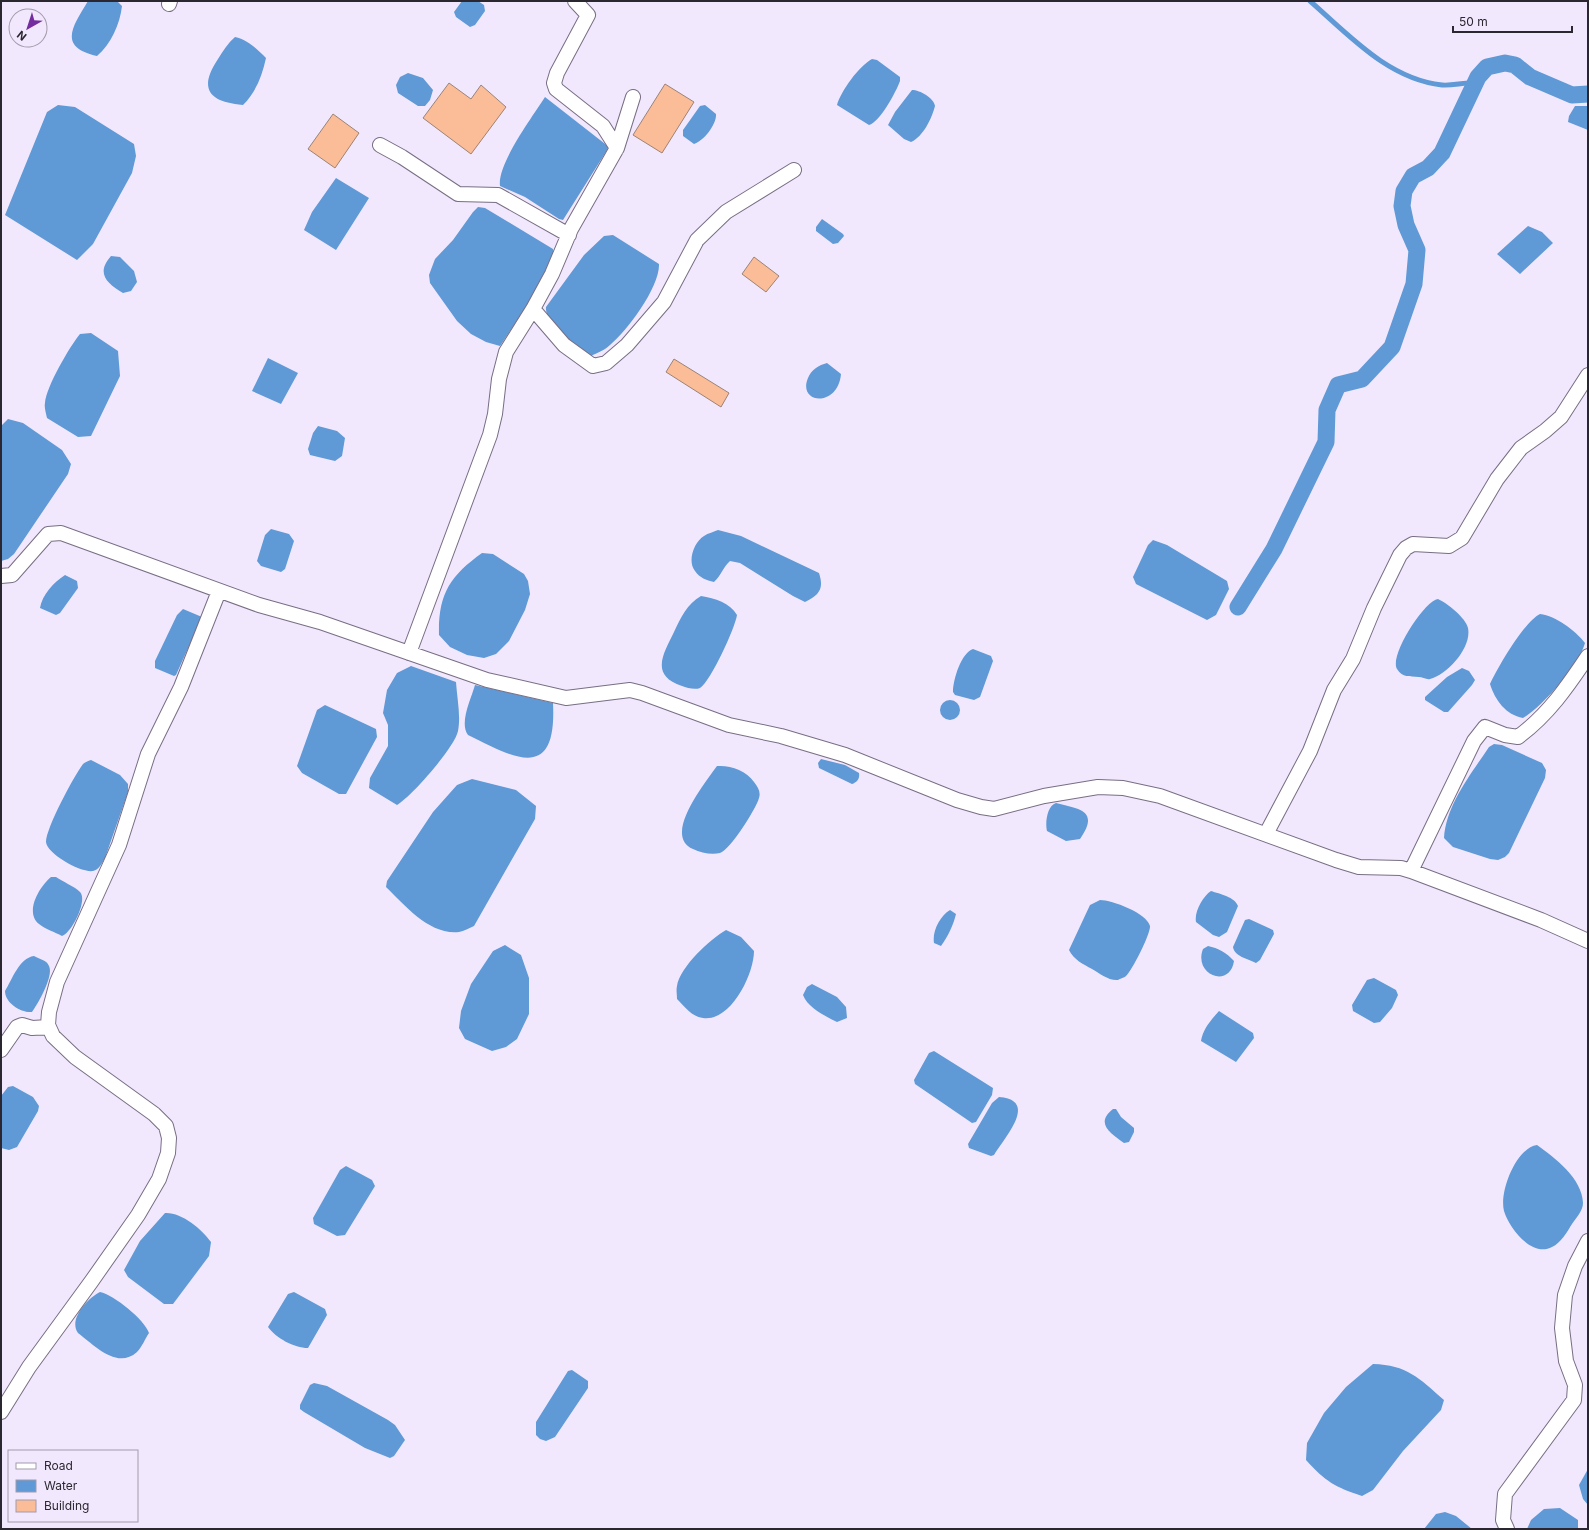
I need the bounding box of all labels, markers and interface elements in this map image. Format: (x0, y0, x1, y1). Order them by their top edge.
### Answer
north arrow (8, 8, 48, 48)
scale bar (1453, 8, 1572, 34)
text: 50 m (1459, 14, 1488, 29)
text: N (14, 28, 29, 44)
legend (8, 1450, 138, 1522)
text: Road (44, 1458, 73, 1473)
text: Water (44, 1478, 78, 1493)
text: Building (44, 1498, 89, 1513)

